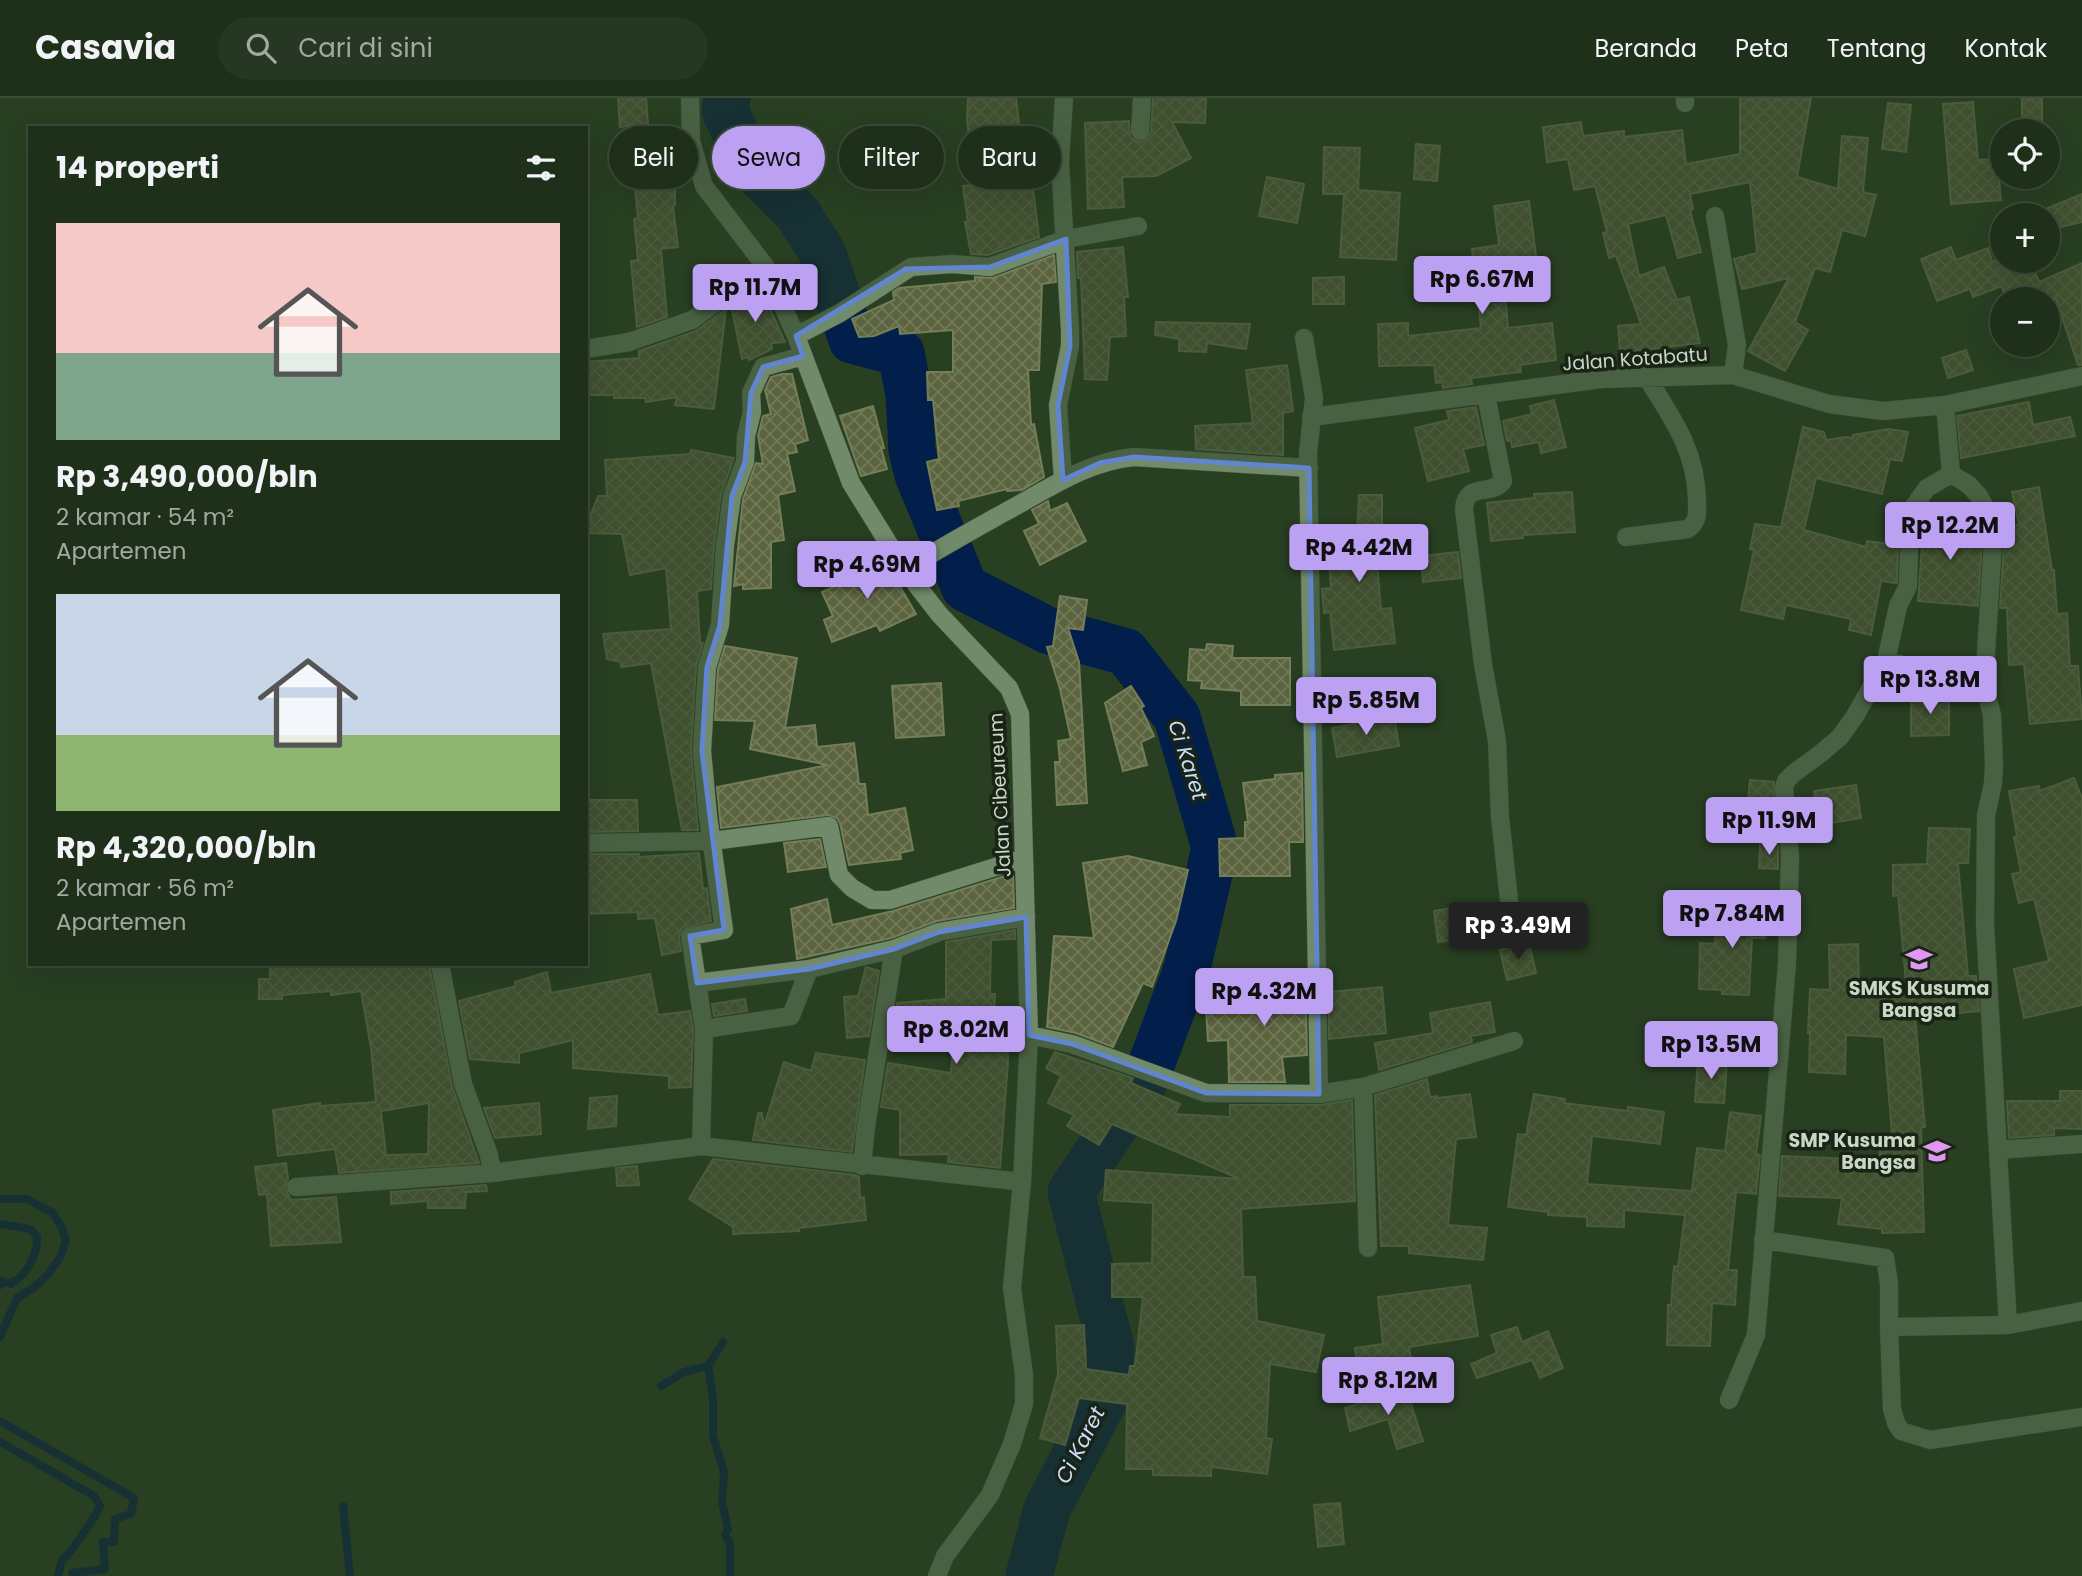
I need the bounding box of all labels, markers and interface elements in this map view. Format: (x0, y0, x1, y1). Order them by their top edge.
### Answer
search box (218, 17, 708, 80)
text: Casavia (35, 24, 176, 71)
icon: search (242, 29, 280, 67)
text: Cari di sini (298, 30, 433, 66)
text: Beranda (1594, 32, 1697, 65)
text: Peta (1735, 32, 1789, 65)
text: Tentang (1827, 32, 1927, 65)
text: Kontak (1965, 32, 2047, 65)
map controls (1990, 119, 2060, 357)
button: locate (1990, 119, 2060, 189)
chip: Beli (609, 126, 698, 189)
chip: Sewa (712, 126, 825, 189)
chip: Filter (839, 126, 944, 189)
chip: Baru (958, 126, 1061, 189)
text: 14 properti (56, 146, 219, 189)
icon: filters (522, 149, 560, 187)
button: + (1990, 203, 2060, 273)
pin: Rp 6.67M (1410, 256, 1554, 316)
text: Rp 6.67M (1430, 263, 1534, 295)
pin: Rp 11.7M (683, 264, 827, 324)
icon: home (245, 269, 371, 395)
text: Rp 11.7M (709, 271, 801, 303)
button: − (1990, 287, 2060, 357)
street label: Jalan Kotabatu (1561, 340, 1709, 378)
text: Rp 3,490,000/bln (56, 455, 318, 498)
text: 2 kamar · 54 m² (56, 501, 234, 533)
pin: Rp 12.2M (1878, 503, 2022, 562)
text: Rp 12.2M (1901, 509, 1999, 541)
pin: Rp 4.42M (1287, 524, 1431, 584)
text: Rp 4.42M (1305, 531, 1413, 563)
text: Apartemen (56, 535, 186, 567)
pin: Rp 4.69M (795, 542, 939, 601)
text: Rp 4.69M (813, 548, 921, 580)
icon: home (245, 640, 371, 766)
pin: Rp 13.8M (1858, 656, 2002, 716)
text: Rp 13.8M (1880, 663, 1980, 695)
pin: Rp 5.85M (1294, 678, 1438, 737)
text: Rp 5.85M (1312, 684, 1420, 716)
street label: Jalan Cibeureum (982, 712, 1018, 878)
water label: Ci Karet (1161, 716, 1215, 804)
pin: Rp 11.9M (1697, 798, 1841, 857)
text: Rp 11.9M (1722, 804, 1816, 836)
text: Rp 4,320,000/bln (56, 826, 316, 869)
text: 2 kamar · 56 m² (56, 872, 234, 904)
pin: Rp 7.84M (1660, 890, 1804, 950)
text: Rp 7.84M (1679, 897, 1785, 929)
pin: Rp 3.49M (1446, 902, 1590, 962)
text: Apartemen (56, 906, 186, 938)
text: Rp 3.49M (1465, 909, 1571, 941)
school or university icon: SMKS Kusuma Bangsa (1904, 944, 1934, 974)
pin: Rp 4.32M (1192, 968, 1336, 1028)
text: Rp 4.32M (1211, 975, 1317, 1007)
place label: SMKS Kusuma Bangsa (1849, 975, 1989, 1024)
pin: Rp 8.02M (884, 1006, 1028, 1066)
text: Rp 8.02M (903, 1013, 1009, 1045)
pin: Rp 13.5M (1639, 1021, 1783, 1081)
text: Rp 13.5M (1661, 1028, 1761, 1060)
place label: SMP Kusuma Bangsa (1789, 1127, 1916, 1176)
school or university icon: SMP Kusuma Bangsa (1922, 1136, 1952, 1166)
pin: Rp 8.12M (1316, 1358, 1460, 1417)
text: Rp 8.12M (1338, 1364, 1438, 1396)
water label: Ci Karet (1048, 1401, 1112, 1489)

